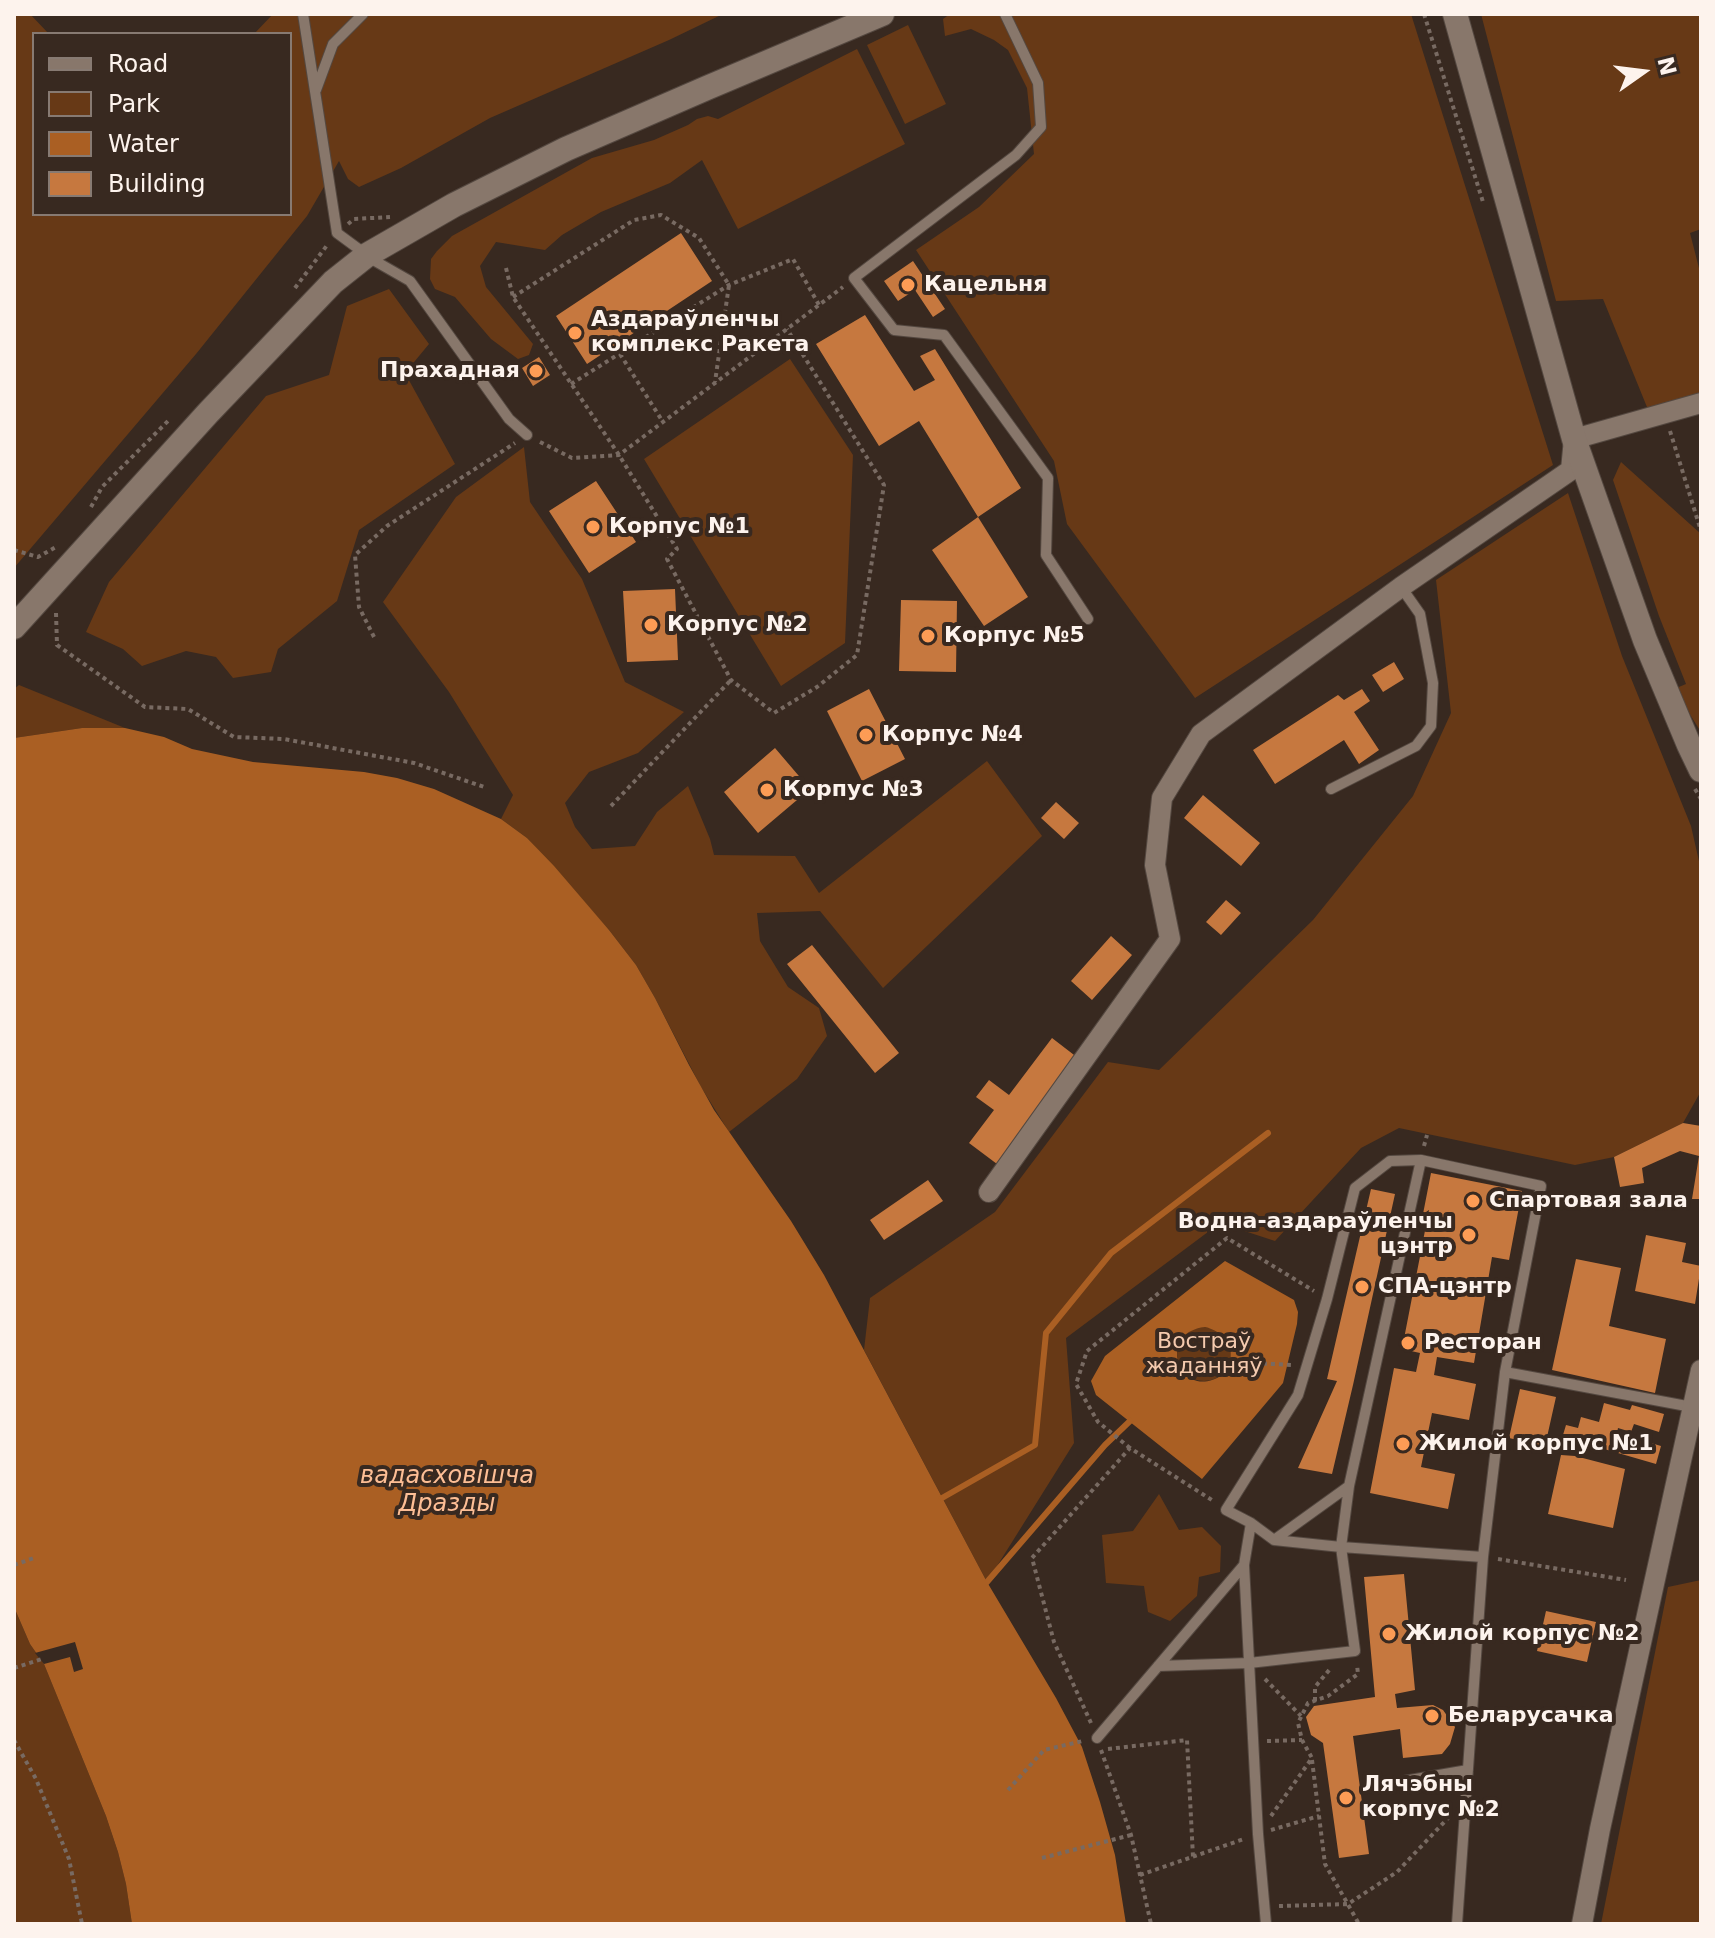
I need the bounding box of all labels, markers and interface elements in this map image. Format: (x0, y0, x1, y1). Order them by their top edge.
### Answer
legend (32, 32, 292, 216)
north arrow (1603, 32, 1683, 112)
text: Road (108, 50, 168, 78)
text: N (1652, 54, 1681, 78)
text: Park (108, 90, 160, 118)
text: Water (108, 130, 179, 158)
text: Building (108, 170, 205, 198)
place label: Кацельня (924, 272, 1047, 298)
marker: Кацельня (899, 276, 917, 294)
place label: Аздараўленчы комплекс Ракета (591, 307, 809, 358)
marker: Аздараўленчы комплекс Ракета (566, 324, 584, 342)
place label: Прахадная (380, 358, 520, 384)
marker: Прахадная (527, 362, 545, 380)
place label: Корпус №1 (609, 514, 750, 540)
marker: Корпус №1 (584, 518, 602, 536)
place label: Корпус №2 (667, 612, 808, 638)
marker: Корпус №2 (642, 616, 660, 634)
place label: Корпус №5 (944, 623, 1085, 649)
marker: Корпус №5 (919, 627, 937, 645)
place label: Корпус №4 (882, 722, 1023, 748)
marker: Корпус №4 (857, 726, 875, 744)
place label: Корпус №3 (783, 777, 924, 803)
marker: Корпус №3 (758, 781, 776, 799)
place label: Спартовая зала (1489, 1188, 1688, 1214)
marker: Спартовая зала (1464, 1192, 1482, 1210)
place label: Водна-аздараўленчы цэнтр (1178, 1209, 1453, 1260)
marker: Водна-аздараўленчы цэнтр (1460, 1226, 1478, 1244)
place label: СПА-цэнтр (1378, 1274, 1512, 1300)
marker: СПА-цэнтр (1353, 1278, 1371, 1296)
park label: Востраў жаданняў (1145, 1329, 1263, 1380)
place label: Ресторан (1424, 1330, 1542, 1356)
marker: Ресторан (1399, 1334, 1417, 1352)
place label: Жилой корпус №1 (1419, 1431, 1653, 1457)
marker: Жилой корпус №1 (1394, 1435, 1412, 1453)
water label: вадасховішча Дразды (360, 1463, 534, 1519)
place label: Жилой корпус №2 (1405, 1621, 1639, 1647)
marker: Жилой корпус №2 (1380, 1625, 1398, 1643)
place label: Беларусачка (1448, 1703, 1614, 1729)
marker: Беларусачка (1423, 1707, 1441, 1725)
place label: Лячэбны корпус №2 (1362, 1772, 1500, 1824)
marker: Лячэбны корпус №2 (1337, 1789, 1355, 1807)

